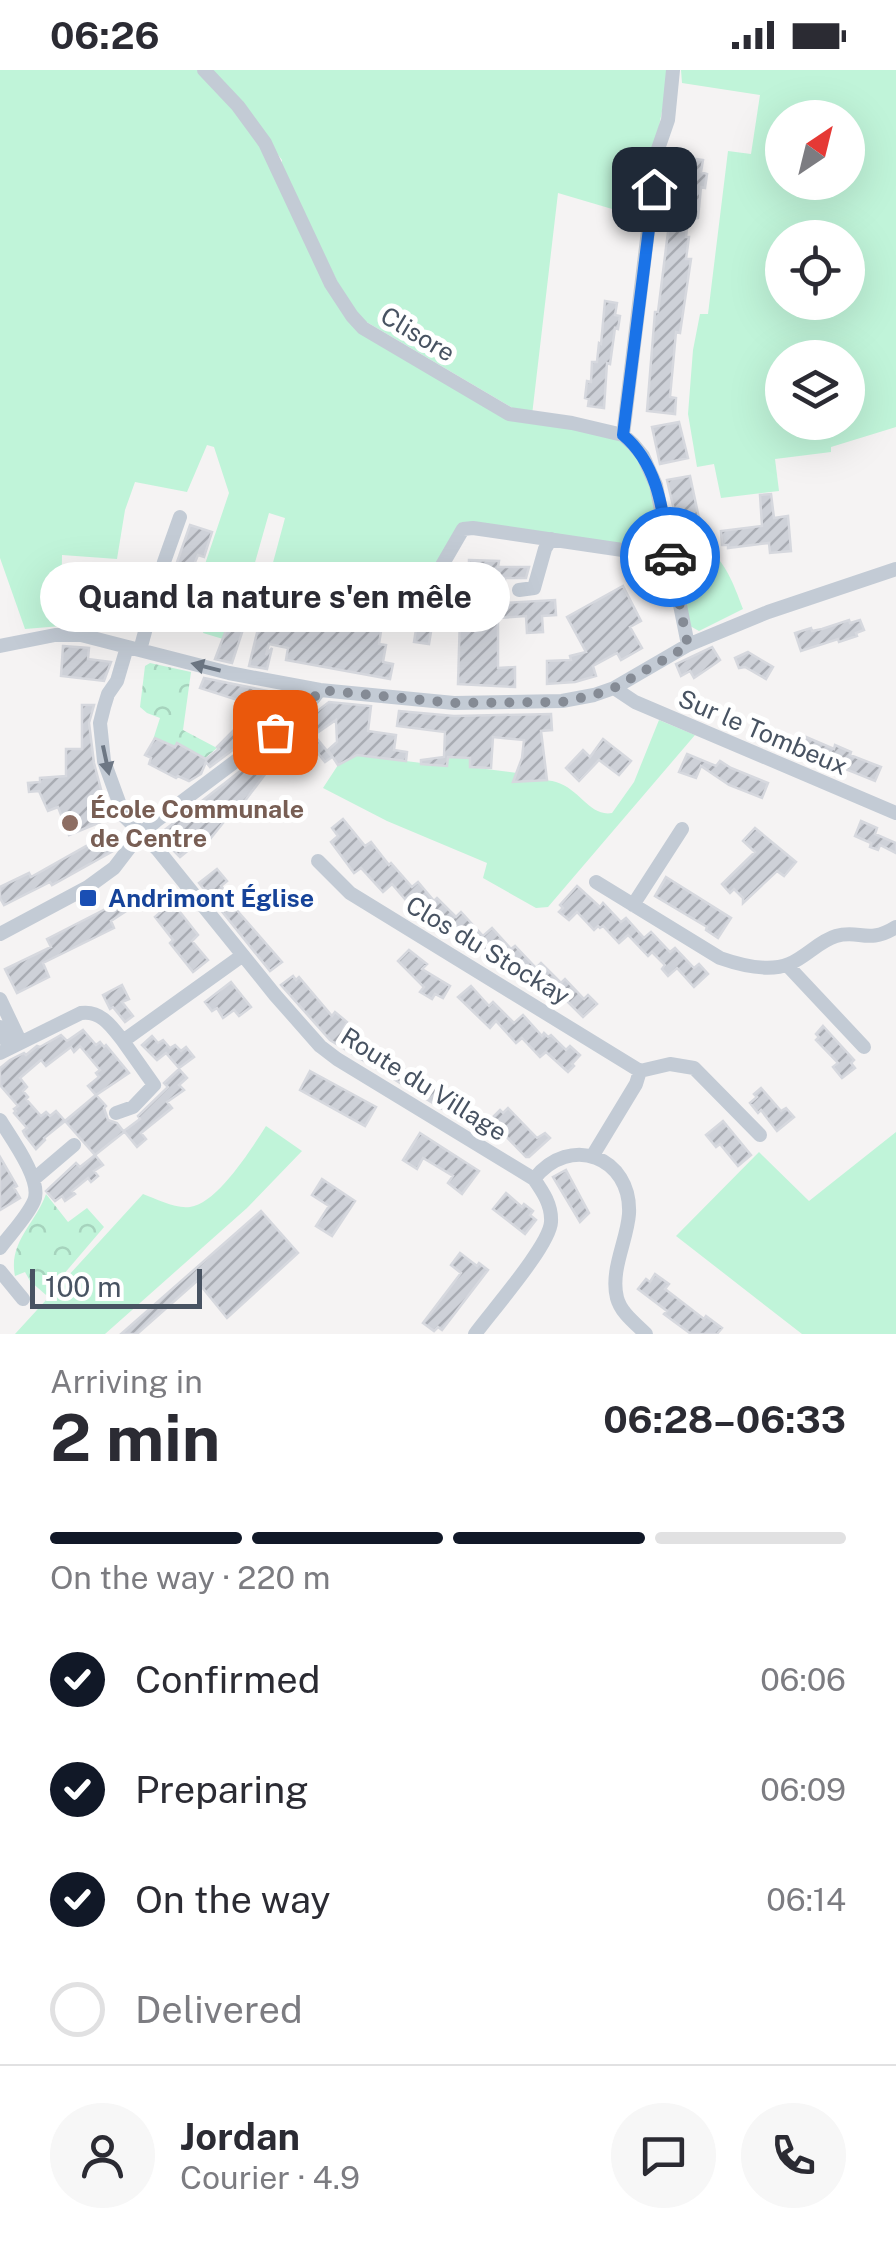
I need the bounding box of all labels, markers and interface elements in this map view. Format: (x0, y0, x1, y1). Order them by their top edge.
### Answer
text: 06:26 (50, 13, 160, 58)
north arrow (765, 100, 865, 200)
map controls (765, 100, 865, 440)
pin (612, 147, 697, 232)
icon: home (627, 162, 682, 217)
button: locate (765, 220, 865, 320)
street label: Clisore (375, 300, 461, 368)
button: layers (765, 340, 865, 440)
courier (620, 507, 720, 607)
icon: car (643, 530, 698, 585)
callout: Quand la nature s'en mêle (40, 562, 510, 632)
text: Quand la nature s'en mêle (78, 578, 472, 615)
one-way arrow (190, 659, 221, 674)
street label: Sur le Tombeux (674, 683, 852, 781)
pin (233, 690, 318, 775)
icon: bag (248, 705, 303, 760)
one-way arrow (98, 745, 114, 776)
place label: École Communale de Centre (90, 794, 304, 853)
marker: École Communale de Centre (59, 812, 81, 834)
place label: Andrimont Église (108, 883, 314, 913)
marker: Andrimont Église (77, 887, 99, 909)
street label: Clos du Stockay (401, 889, 575, 1011)
street label: Route du Village (335, 1021, 513, 1147)
scale bar (30, 1264, 202, 1308)
text: 100 m (45, 1270, 122, 1303)
text: Arriving in (50, 1363, 203, 1400)
text: 06:28–06:33 (603, 1397, 846, 1442)
text: 2 min (50, 1399, 220, 1476)
text: On the way · 220 m (50, 1559, 331, 1596)
icon: check (50, 1652, 105, 1707)
text: Confirmed (135, 1657, 320, 1702)
text: 06:06 (760, 1661, 846, 1698)
icon: check (50, 1762, 105, 1817)
text: Preparing (135, 1767, 309, 1812)
text: 06:09 (760, 1771, 846, 1808)
icon: check (50, 1872, 105, 1927)
text: On the way (135, 1877, 331, 1922)
text: 06:14 (766, 1881, 846, 1918)
text: Delivered (135, 1987, 303, 2032)
button: person (50, 2103, 155, 2208)
button: chat (611, 2103, 716, 2208)
button: phone (741, 2103, 846, 2208)
text: Jordan (180, 2114, 300, 2159)
text: Courier · 4.9 (180, 2159, 360, 2196)

